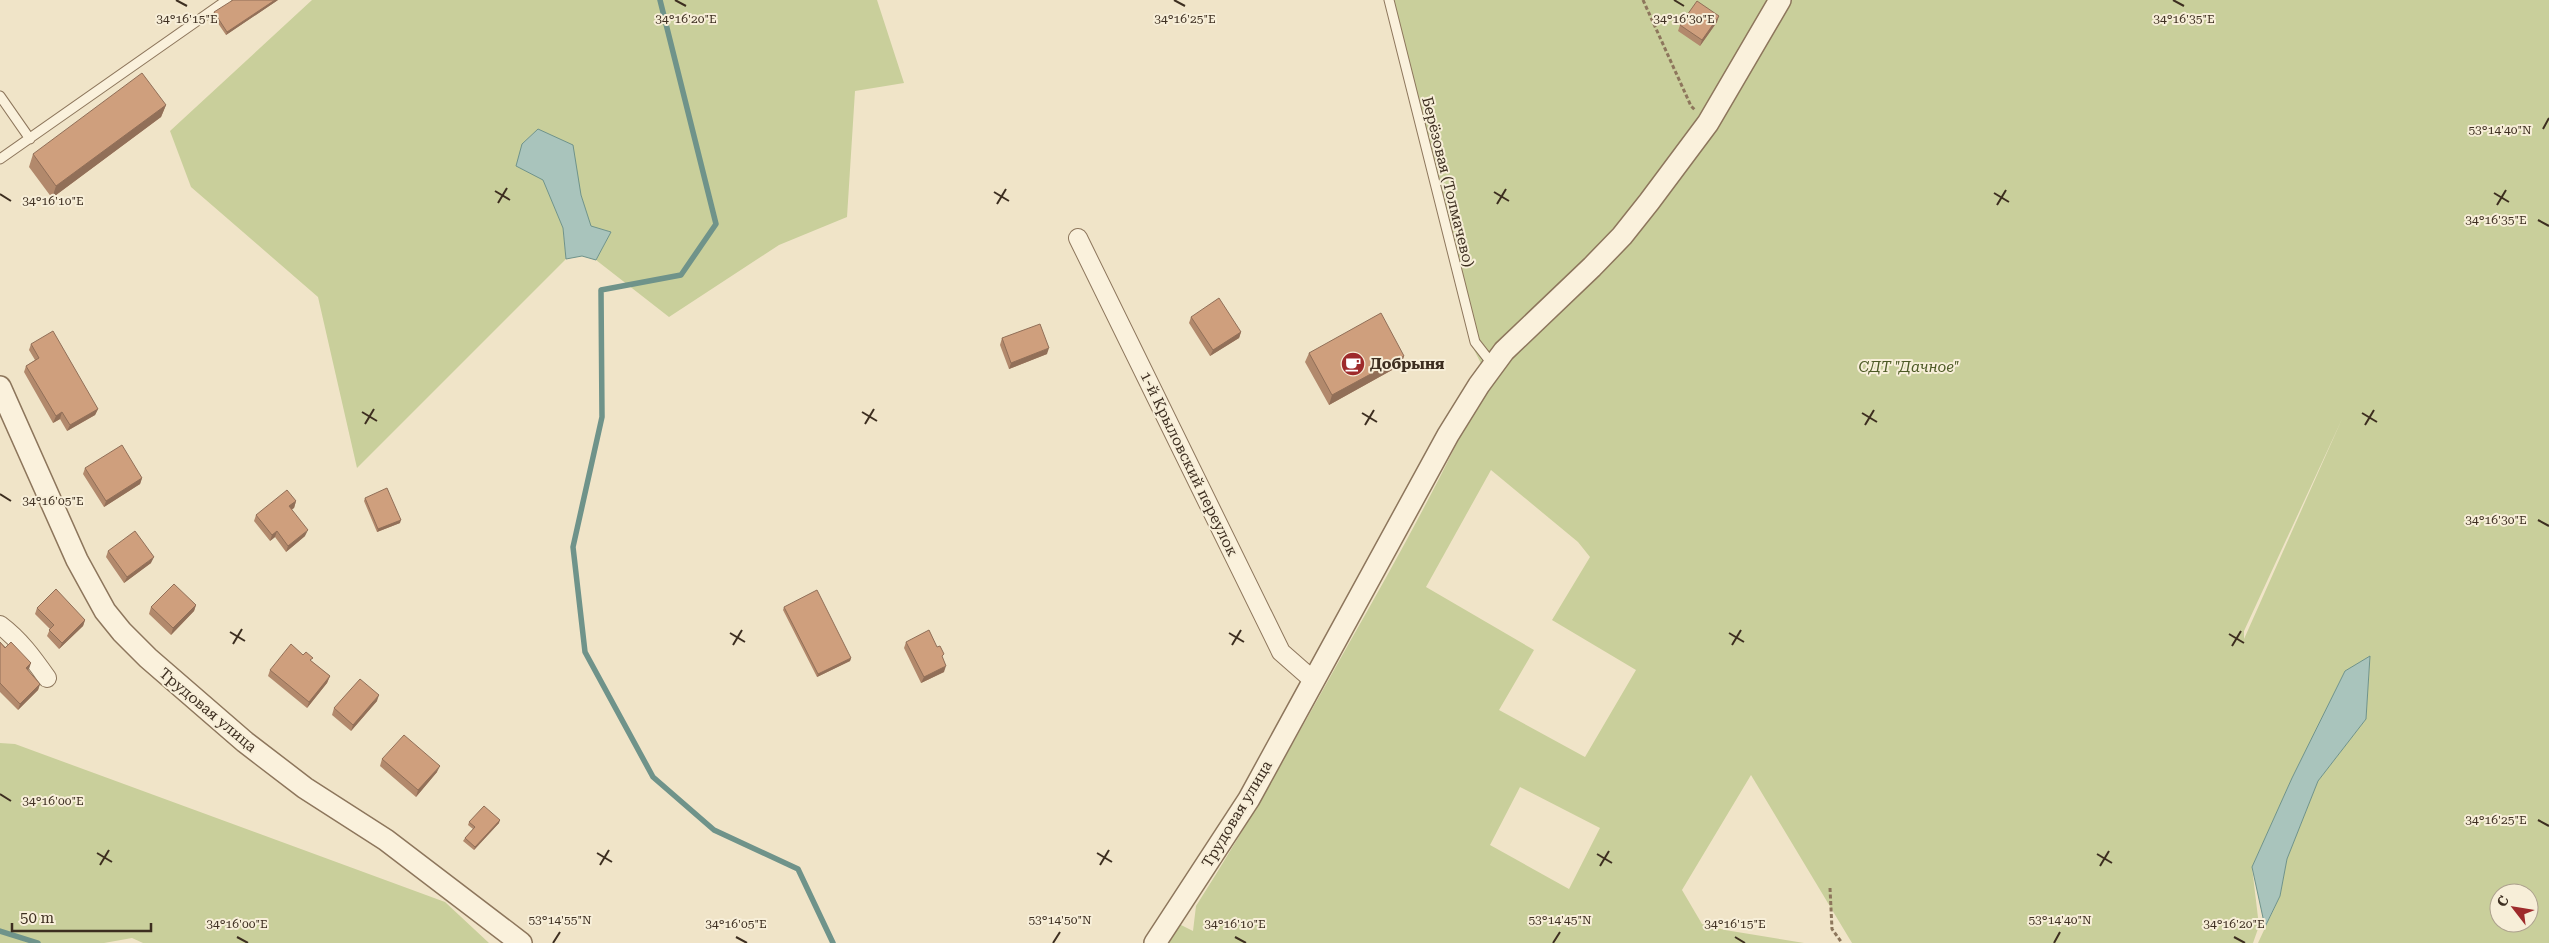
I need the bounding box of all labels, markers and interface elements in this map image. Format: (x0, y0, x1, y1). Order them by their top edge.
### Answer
text: 34°16'15"E (156, 12, 218, 26)
text: 34°16'20"E (655, 12, 717, 26)
text: 34°16'25"E (1154, 12, 1216, 26)
text: 34°16'30"E (1653, 12, 1715, 26)
text: 34°16'35"E (2153, 12, 2215, 26)
street label: Берёзовая (Толмачево) (1418, 95, 1478, 269)
text: 53°14'40"N (2468, 123, 2532, 137)
text: 34°16'10"E (22, 194, 84, 208)
text: 34°16'35"E (2465, 213, 2527, 227)
cafe icon: Добрыня (1340, 351, 1366, 377)
place label: Добрыня (1370, 355, 1445, 373)
park label: СДТ "Дачное" (1858, 358, 1960, 376)
street label: 1-й Крыловский переулок (1136, 369, 1242, 560)
text: 34°16'05"E (22, 494, 84, 508)
text: 34°16'30"E (2465, 513, 2527, 527)
street label: Трудовая улица (156, 664, 260, 756)
street label: Трудовая улица (1198, 757, 1276, 871)
text: 34°16'00"E (22, 794, 84, 808)
text: 34°16'25"E (2465, 813, 2527, 827)
north arrow (2489, 883, 2539, 933)
text: С (2493, 893, 2512, 910)
scale bar (12, 900, 151, 932)
text: 50 m (20, 909, 55, 927)
text: 53°14'55"N (528, 913, 592, 927)
text: 53°14'50"N (1028, 913, 1092, 927)
text: 53°14'45"N (1528, 913, 1592, 927)
text: 53°14'40"N (2028, 913, 2092, 927)
text: 34°16'00"E (206, 917, 268, 931)
text: 34°16'05"E (705, 917, 767, 931)
text: 34°16'10"E (1204, 917, 1266, 931)
text: 34°16'15"E (1704, 917, 1766, 931)
text: 34°16'20"E (2203, 917, 2265, 931)

